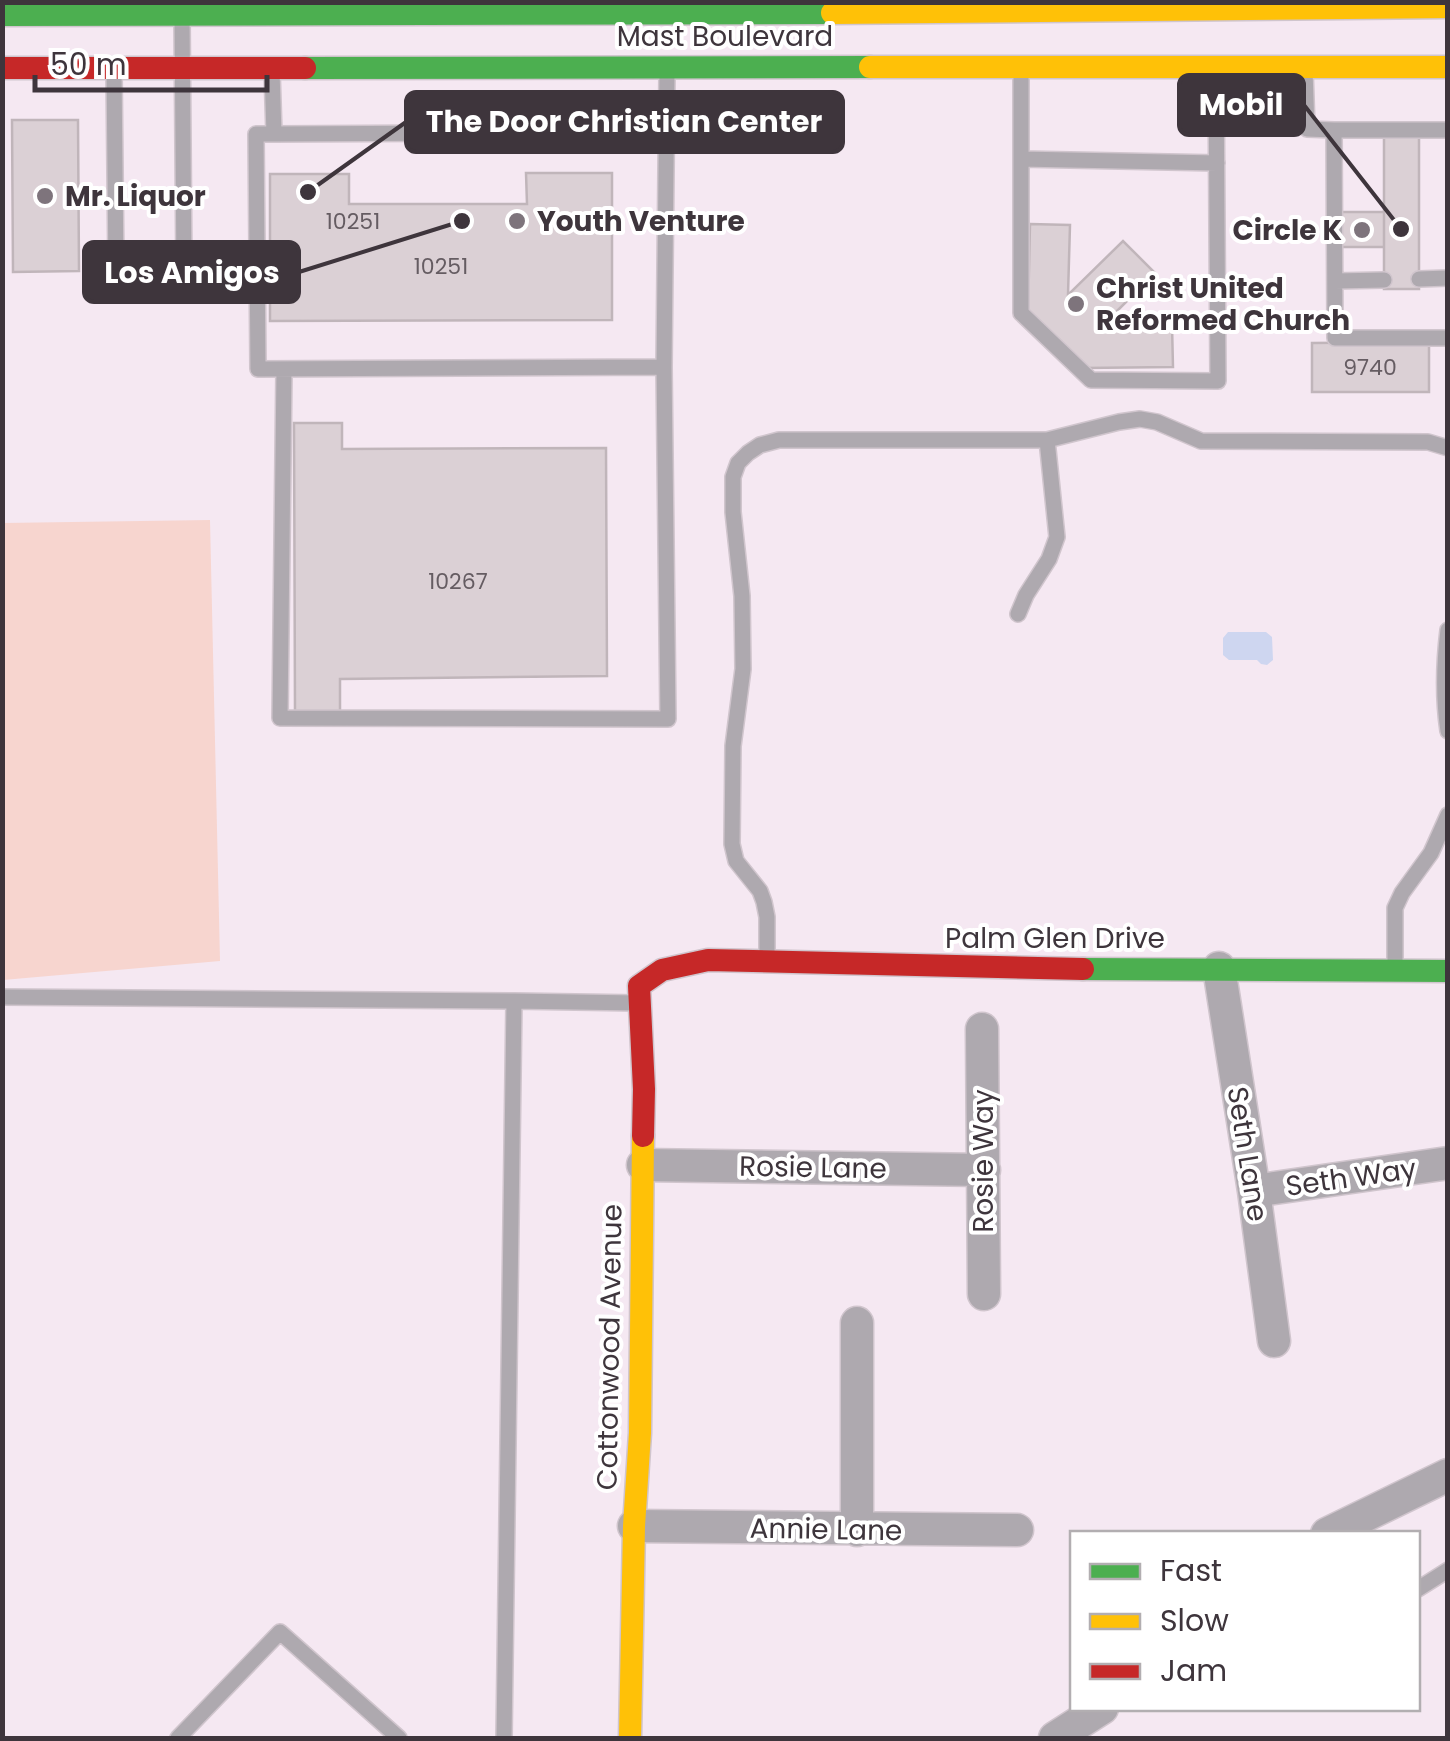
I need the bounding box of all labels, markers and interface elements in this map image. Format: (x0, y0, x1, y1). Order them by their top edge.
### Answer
street label: Mast Boulevard (617, 17, 833, 56)
scale bar (35, 30, 268, 92)
text: 50 m (50, 43, 127, 86)
callout: Mobil (1179, 75, 1304, 135)
text: Mobil (1199, 83, 1283, 126)
callout: The Door Christian Center (406, 92, 843, 152)
text: The Door Christian Center (426, 100, 822, 143)
place label: Mr. Liquor (65, 177, 206, 216)
marker: Mr. Liquor (34, 185, 56, 207)
place label: Youth Venture (537, 202, 745, 241)
house number: 10251 (326, 206, 380, 237)
marker: Youth Venture (506, 210, 528, 232)
place label: Circle K (1233, 211, 1342, 250)
marker: Circle K (1351, 219, 1373, 241)
callout: Los Amigos (84, 242, 299, 302)
text: Los Amigos (104, 251, 280, 294)
house number: 10251 (414, 251, 468, 282)
place label: Christ United Reformed Church (1096, 269, 1350, 340)
marker: Christ United Reformed Church (1065, 293, 1087, 315)
house number: 9740 (1343, 352, 1397, 383)
house number: 10267 (428, 566, 488, 597)
street label: Palm Glen Drive (945, 919, 1165, 958)
street label: Seth Lane (1218, 1084, 1277, 1224)
street label: Rosie Way (964, 1089, 1003, 1233)
street label: Rosie Lane (739, 1147, 887, 1188)
street label: Seth Way (1283, 1149, 1419, 1206)
street label: Cottonwood Avenue (588, 1204, 631, 1490)
street label: Annie Lane (749, 1509, 903, 1550)
legend (1070, 1531, 1420, 1711)
text: Fast (1160, 1549, 1222, 1592)
text: Slow (1160, 1599, 1229, 1642)
text: Jam (1160, 1649, 1227, 1692)

